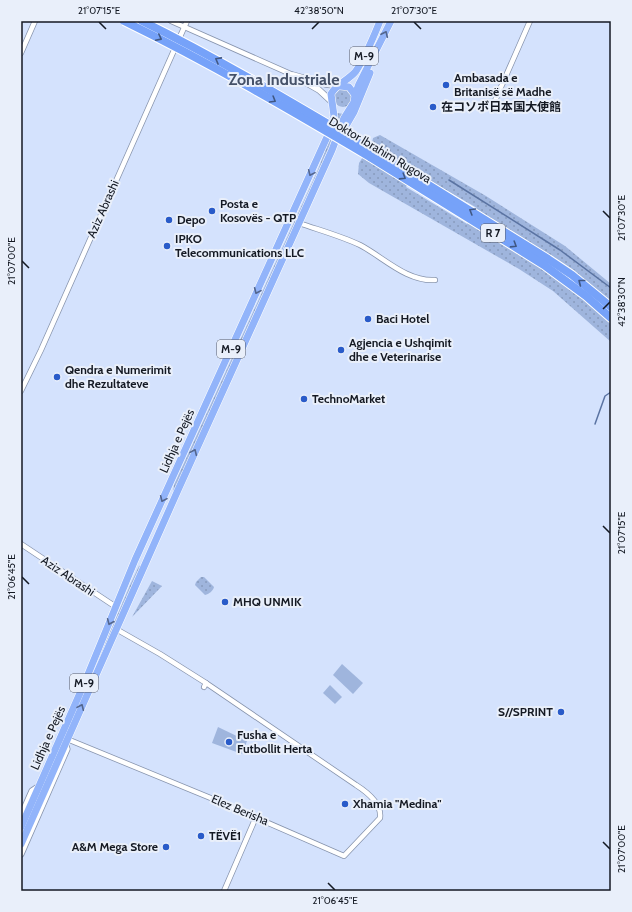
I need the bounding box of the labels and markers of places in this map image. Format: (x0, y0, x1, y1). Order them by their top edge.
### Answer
place label: Ambasada e Britanisë së Madhe (454, 70, 551, 99)
marker: Ambasada e Britanisë së Madhe (441, 80, 451, 90)
place label: 在コソボ日本国大使館 (441, 99, 561, 114)
marker: 在コソボ日本国大使館 (428, 102, 438, 112)
place label: Posta e Kosovës - QTP (220, 196, 296, 225)
marker: Posta e Kosovës - QTP (207, 206, 217, 216)
place label: Depo (177, 212, 206, 227)
marker: Depo (164, 215, 174, 225)
place label: IPKO Telecommunications LLC (175, 231, 304, 260)
marker: IPKO Telecommunications LLC (162, 241, 172, 251)
place label: Baci Hotel (376, 311, 429, 326)
marker: Baci Hotel (363, 314, 373, 324)
place label: Agjencia e Ushqimit dhe e Veterinarise (349, 335, 452, 364)
marker: Agjencia e Ushqimit dhe e Veterinarise (336, 345, 346, 355)
place label: Qendra e Numerimit dhe Rezultateve (65, 362, 171, 391)
marker: Qendra e Numerimit dhe Rezultateve (52, 372, 62, 382)
place label: TechnoMarket (312, 391, 385, 406)
marker: TechnoMarket (299, 394, 309, 404)
place label: MHQ UNMIK (233, 594, 302, 609)
marker: MHQ UNMIK (220, 597, 230, 607)
place label: S//SPRINT (498, 704, 553, 719)
marker: S//SPRINT (556, 707, 566, 717)
place label: Fusha e Futbollit Herta (237, 727, 312, 756)
marker: Fusha e Futbollit Herta (224, 737, 234, 747)
place label: Xhamia "Medina" (352, 796, 441, 811)
marker: Xhamia "Medina" (340, 799, 350, 809)
place label: TËVË1 (209, 828, 241, 843)
marker: TËVË1 (196, 831, 206, 841)
place label: A&M Mega Store (72, 839, 158, 854)
marker: A&M Mega Store (161, 842, 171, 852)

